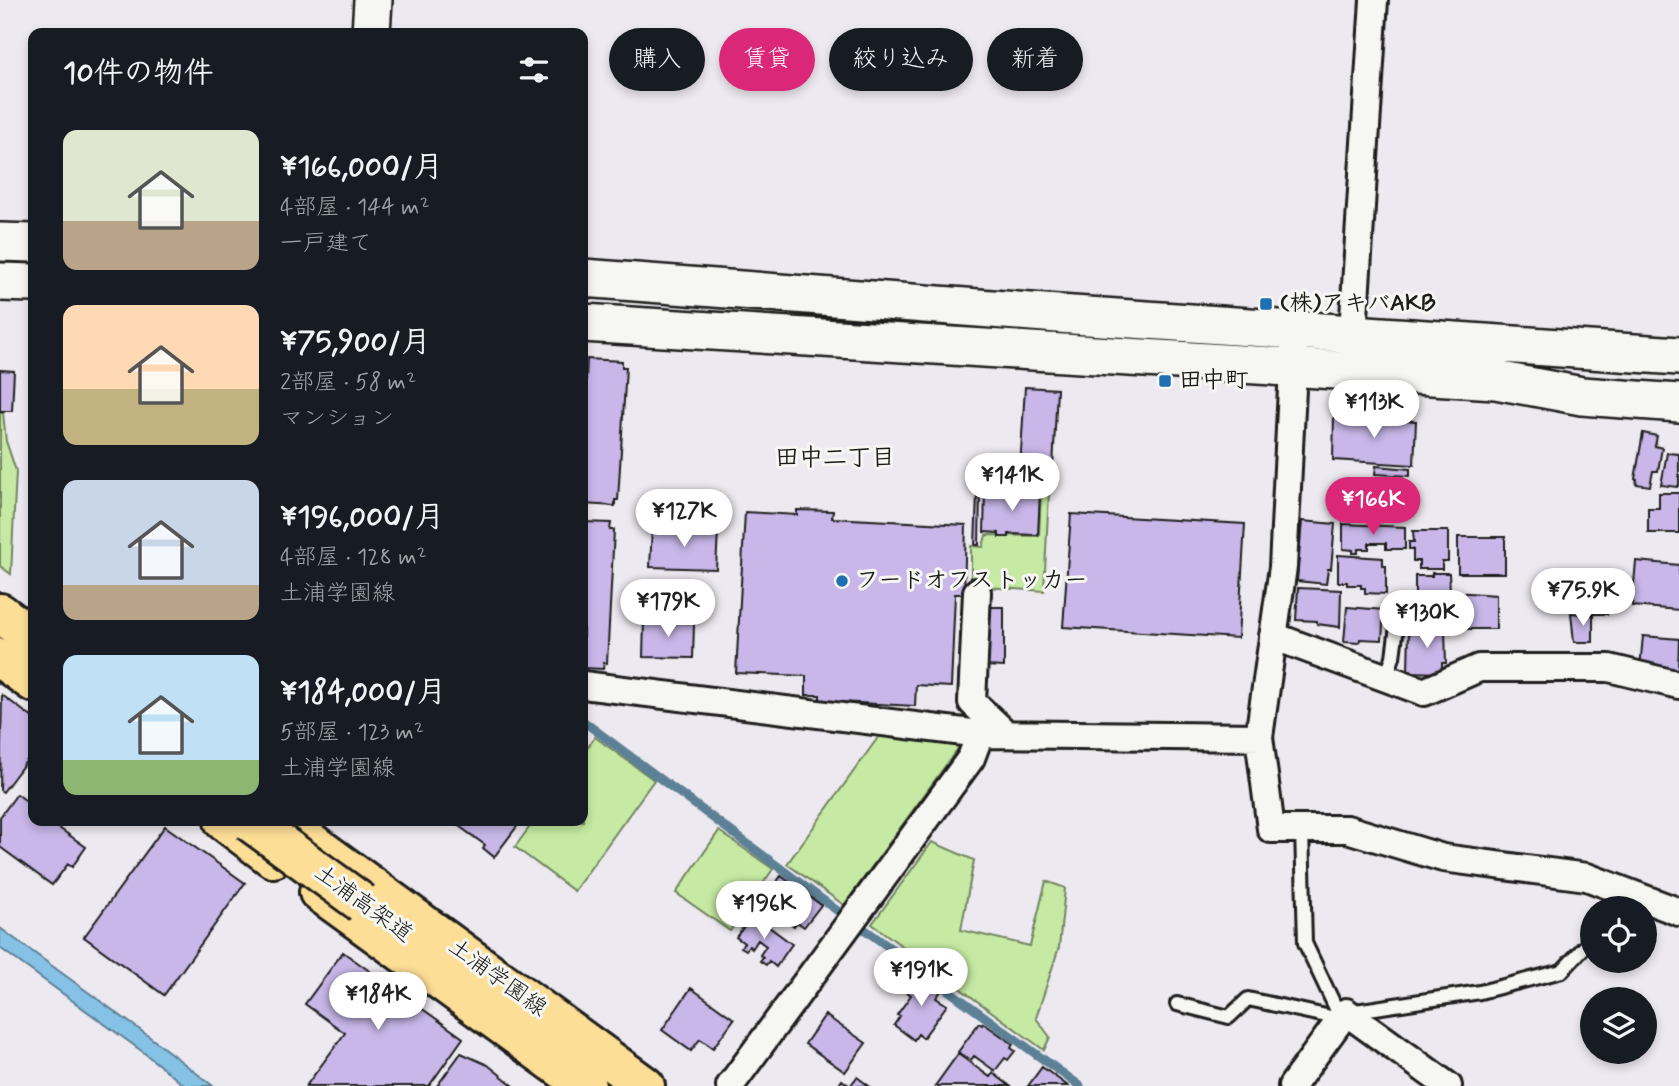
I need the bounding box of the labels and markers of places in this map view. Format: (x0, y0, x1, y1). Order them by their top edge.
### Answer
place label: (株)アキバAKB (1280, 289, 1436, 319)
marker: (株)アキバAKB (1258, 296, 1274, 312)
place label: 田中町 (1179, 366, 1248, 396)
marker: 田中町 (1157, 373, 1173, 389)
pin: ¥113K (1325, 380, 1423, 440)
pin: ¥141K (963, 454, 1061, 513)
pin: ¥166K (1324, 477, 1422, 537)
pin: ¥127K (635, 490, 733, 549)
place label: フードオフストッカー (856, 566, 1087, 596)
pin: ¥75.9K (1526, 568, 1640, 628)
marker: フードオフストッカー (834, 573, 850, 589)
pin: ¥179K (619, 580, 717, 639)
pin: ¥130K (1378, 590, 1476, 650)
pin: ¥196K (715, 881, 813, 941)
pin: ¥191K (872, 948, 970, 1008)
pin: ¥184K (329, 972, 427, 1032)

